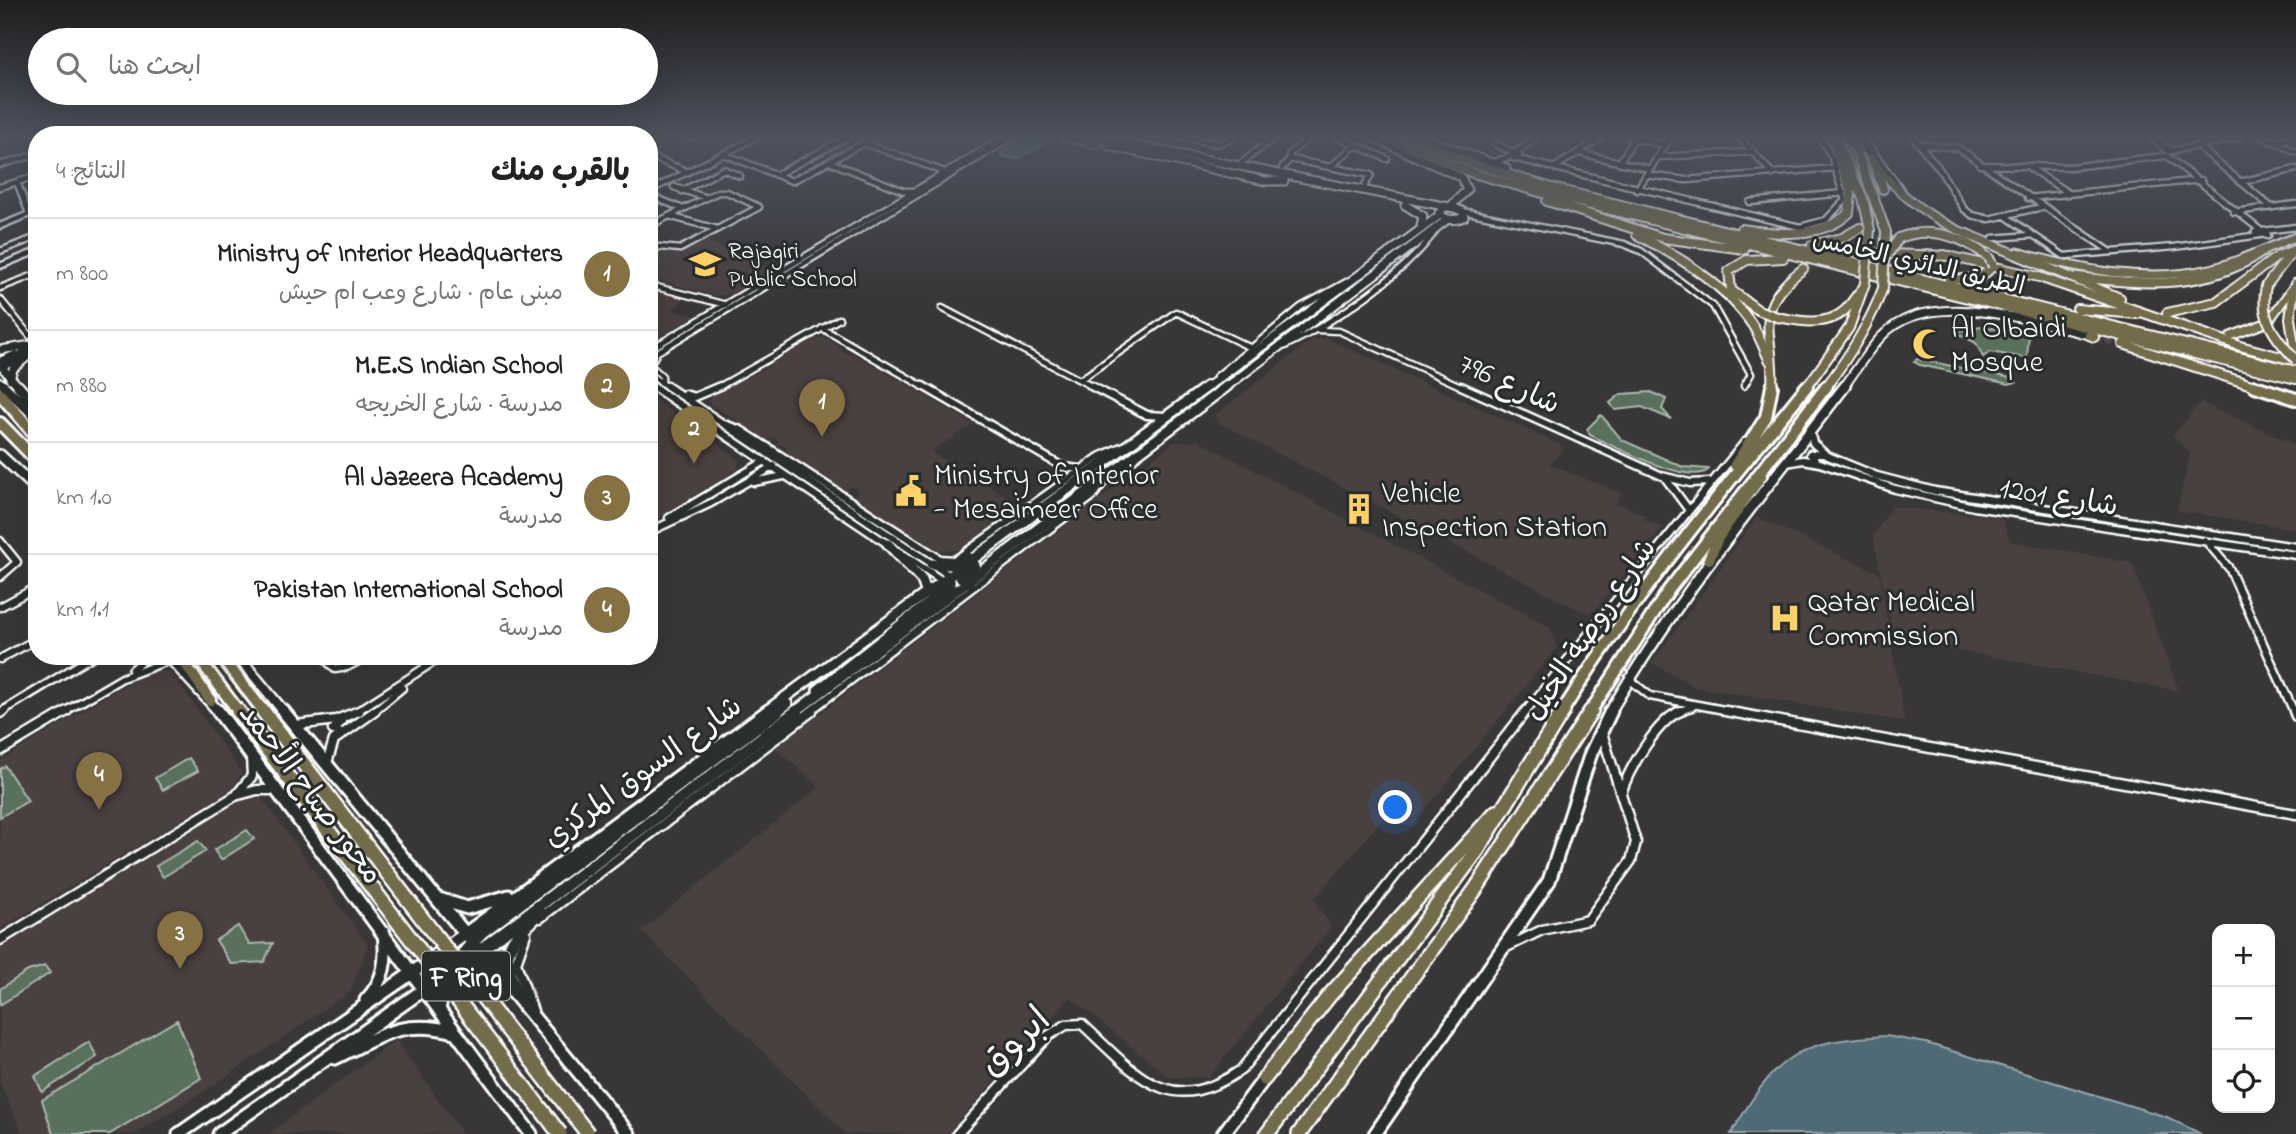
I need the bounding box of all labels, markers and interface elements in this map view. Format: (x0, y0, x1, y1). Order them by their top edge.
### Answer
search box (28, 28, 658, 105)
icon: search (52, 48, 90, 86)
text: ابحث هنا (108, 49, 201, 87)
text: بالقرب منك (491, 151, 630, 195)
text: النتائج: 4 (56, 156, 126, 189)
street label: الطريق الدائري الخامس (1809, 223, 2028, 306)
place label: Rajagiri Public School (728, 235, 857, 298)
text: Ministry of Interior Headquarters (217, 236, 563, 274)
school or university icon: Rajagiri Public School (688, 247, 722, 281)
text: 800 m (56, 258, 108, 291)
text: 1 (603, 258, 611, 291)
text: مبنى عام · شارع وعب ام حيش (279, 277, 563, 310)
place label: Al Olbaidi Mosque (1951, 308, 2066, 386)
mosque icon: Al Olbaidi Mosque (1911, 327, 1945, 361)
street label: شارع 796 (1451, 344, 1567, 428)
text: M.E.S Indian School (355, 348, 563, 386)
text: 880 m (56, 370, 107, 403)
text: 2 (601, 370, 613, 403)
pin: 1 (799, 379, 845, 437)
text: مدرسة · شارع الخريجه (356, 389, 563, 422)
pin: 2 (671, 406, 717, 464)
place label: Ministry of Interior - Mesaimeer Office (934, 455, 1159, 533)
text: Al Jazeera Academy (344, 460, 563, 498)
street label: شارع 1201 (1996, 468, 2121, 530)
place label: Vehicle Inspection Station (1381, 473, 1607, 551)
public building icon: Ministry of Interior - Mesaimeer Office (894, 474, 928, 508)
text: 1.0 km (56, 482, 112, 515)
text: 3 (602, 482, 612, 515)
building icon: Vehicle Inspection Station (1342, 492, 1376, 526)
text: مدرسة (499, 501, 563, 534)
street label: شارع روضة الخيل (1514, 530, 1669, 731)
text: Pakistan International School (254, 572, 563, 610)
place label: Qatar Medical Commission (1808, 582, 1975, 660)
text: 1.1 km (56, 594, 109, 627)
text: 4 (602, 594, 612, 627)
hospital icon: Qatar Medical Commission (1768, 601, 1802, 635)
text: مدرسة (499, 613, 563, 646)
street label: شارع السوق المركزي (535, 686, 752, 861)
street label: محور صباح الأحمد (227, 694, 393, 895)
pin: 4 (76, 752, 122, 810)
your location (1378, 790, 1412, 824)
pin: 3 (157, 911, 203, 969)
map controls (2212, 924, 2275, 1113)
button: + (2212, 924, 2275, 987)
road number: F Ring (422, 951, 510, 1000)
button: − (2212, 987, 2275, 1050)
street label: ابروق (967, 996, 1064, 1090)
button: locate (2212, 1050, 2275, 1113)

